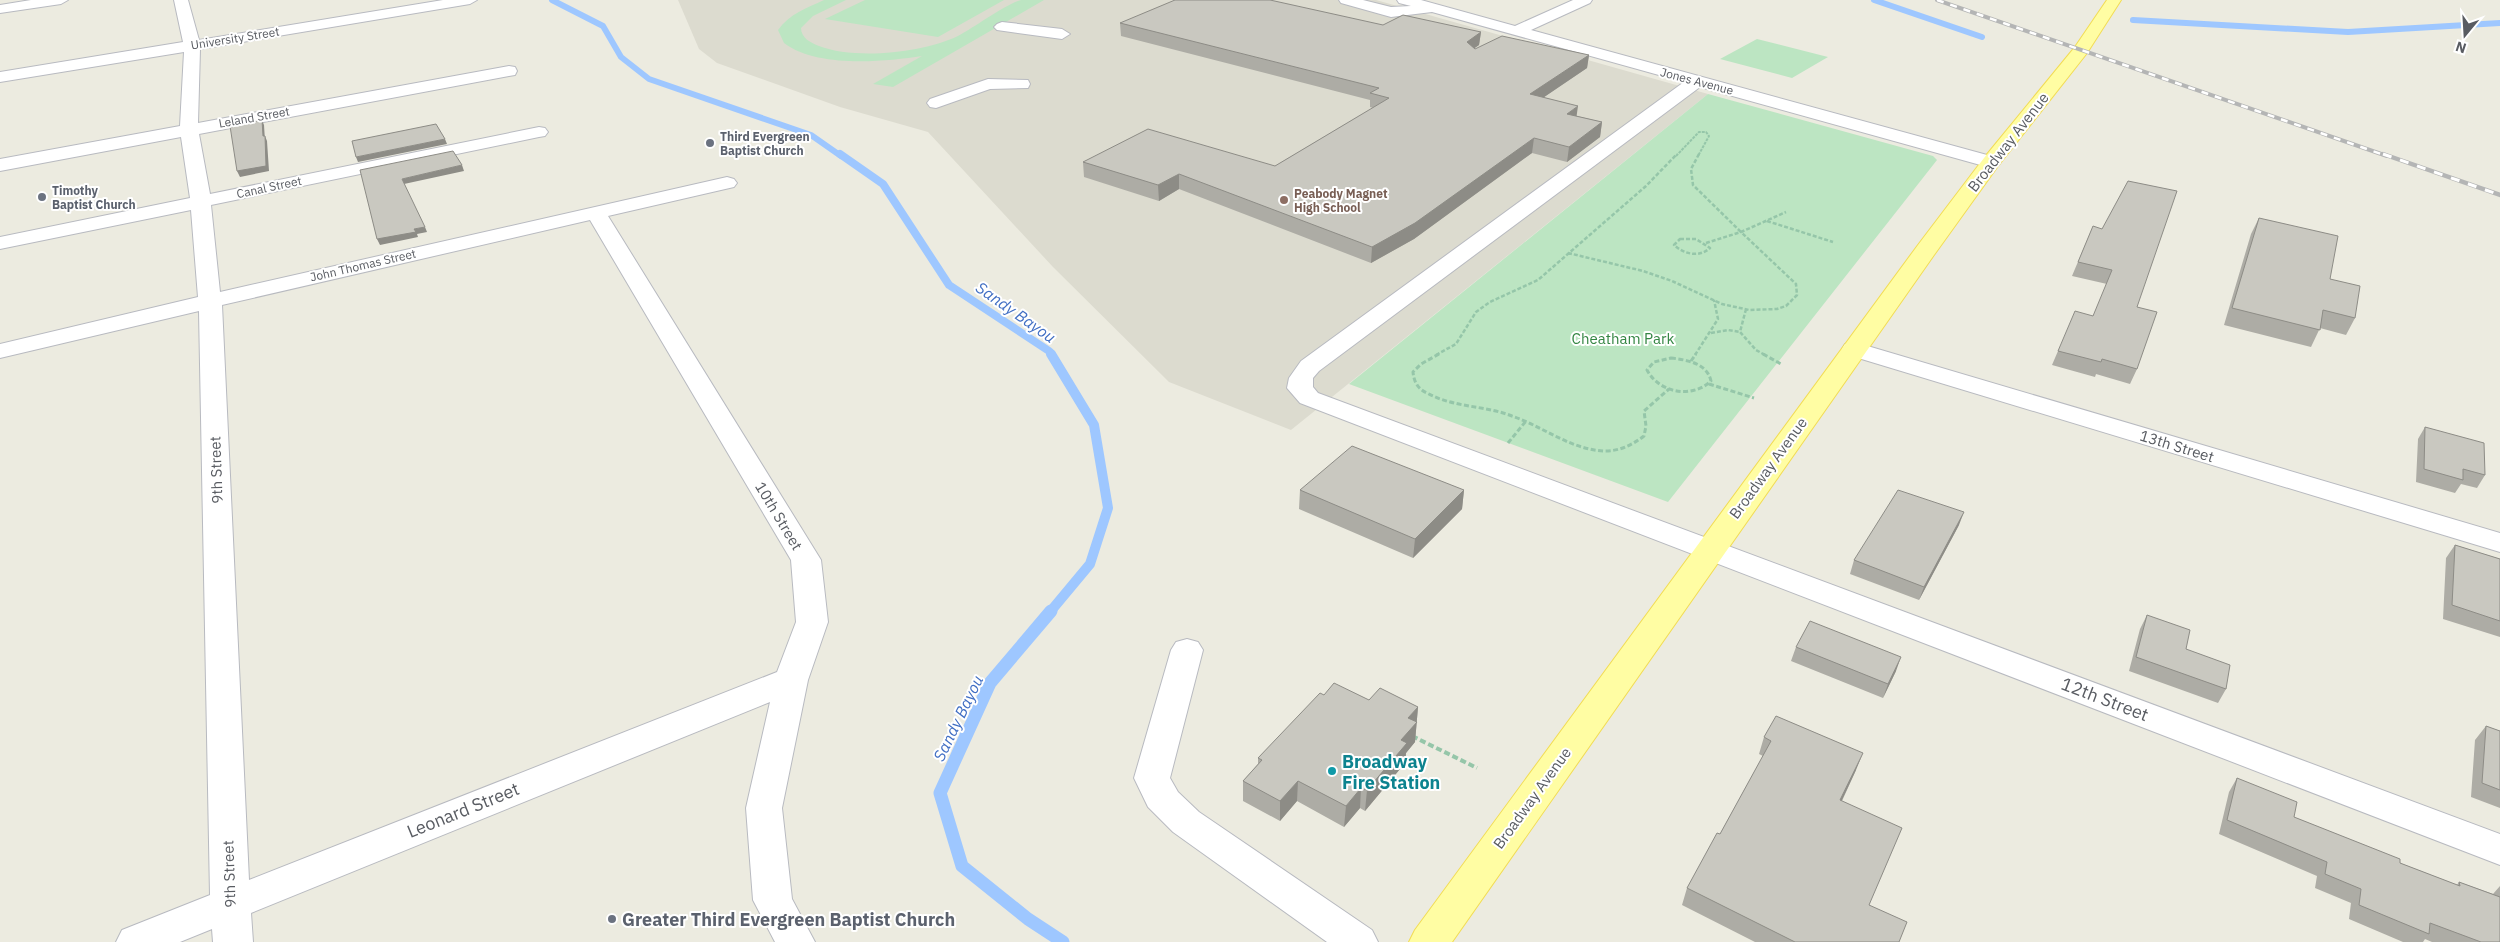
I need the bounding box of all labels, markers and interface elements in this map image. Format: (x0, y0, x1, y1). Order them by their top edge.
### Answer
north arrow (2440, 10, 2490, 60)
street label: University Street (190, 24, 280, 52)
text: N (2453, 37, 2469, 57)
street label: Jones Avenue (1659, 64, 1736, 98)
street label: Broadway Avenue (1963, 89, 2053, 195)
street label: Leland Street (217, 103, 291, 131)
place label: Third Evergreen Baptist Church (720, 129, 810, 158)
marker: Third Evergreen Baptist Church (704, 137, 716, 149)
street label: Canal Street (235, 173, 303, 201)
place label: Timothy Baptist Church (52, 183, 136, 212)
place label: Peabody Magnet High School (1294, 186, 1388, 215)
marker: Timothy Baptist Church (36, 191, 48, 203)
marker: Peabody Magnet High School (1278, 194, 1290, 206)
street label: John Thomas Street (309, 246, 417, 284)
water label: Sandy Bayou (972, 277, 1060, 347)
park label: Cheatham Park (1572, 329, 1675, 348)
street label: Broadway Avenue (1725, 414, 1811, 522)
street label: 13th Street (2138, 426, 2216, 466)
street label: 9th Street (205, 436, 227, 504)
street label: 10th Street (751, 478, 807, 554)
water label: Sandy Bayou (929, 672, 987, 764)
street label: 12th Street (2058, 672, 2152, 726)
street label: Broadway Avenue (1489, 744, 1575, 852)
place label: Broadway Fire Station (1342, 750, 1440, 794)
marker: Broadway Fire Station (1326, 765, 1338, 777)
street label: Leonard Street (403, 777, 523, 843)
street label: 9th Street (218, 840, 240, 908)
place label: Greater Third Evergreen Baptist Church (622, 908, 955, 931)
marker: Greater Third Evergreen Baptist Church (606, 913, 618, 925)

